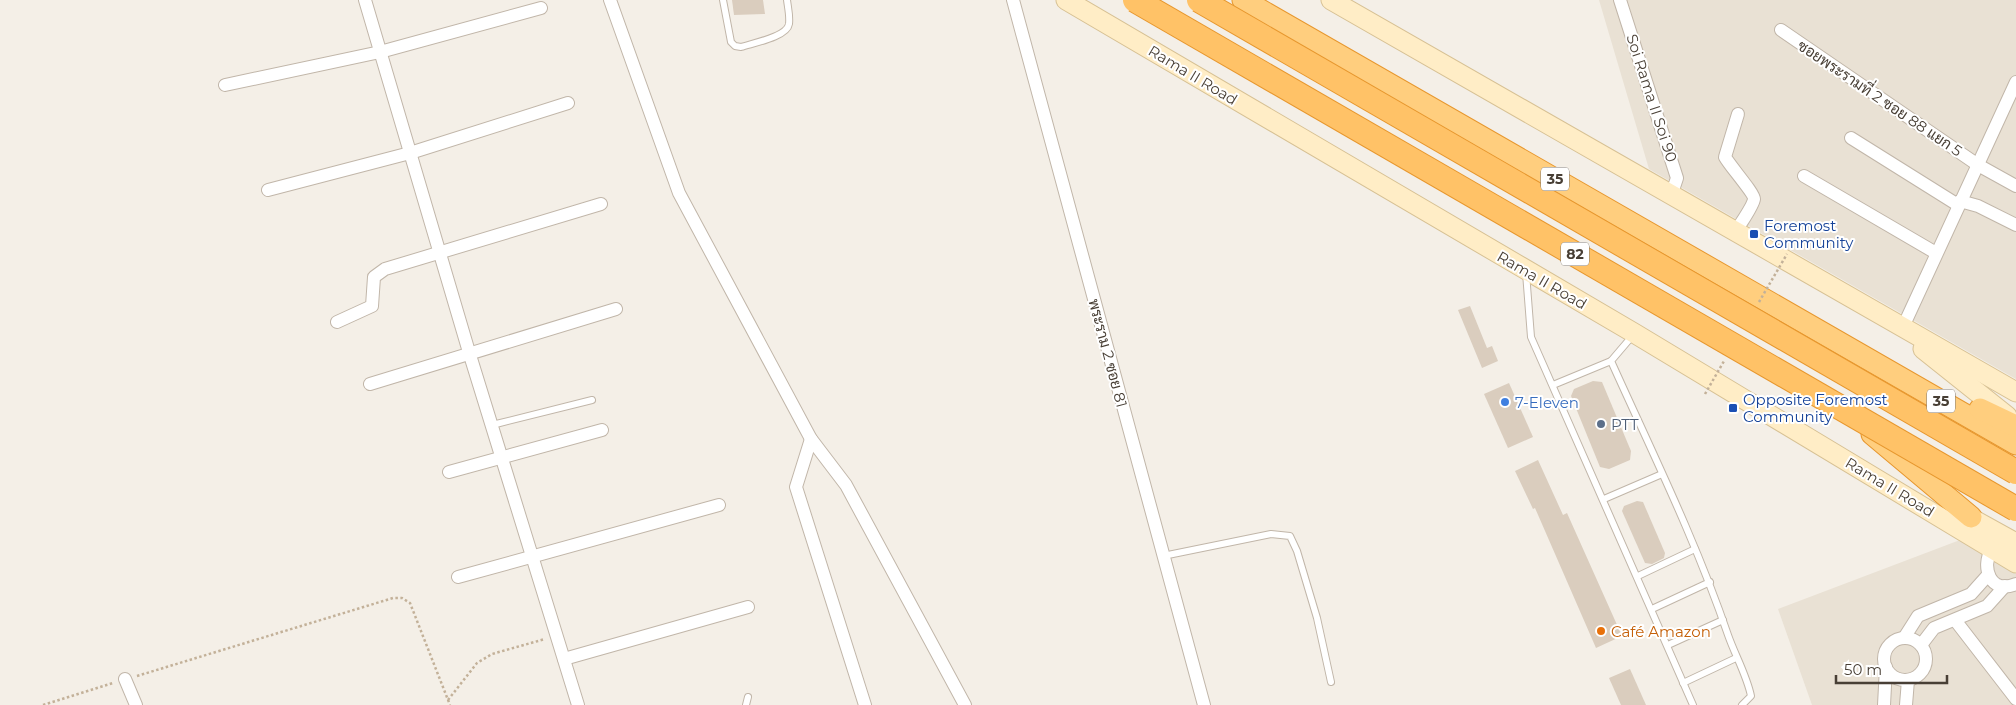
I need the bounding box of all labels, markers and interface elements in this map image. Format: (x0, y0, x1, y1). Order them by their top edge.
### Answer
street label: Soi Rama II Soi 90 (1622, 32, 1682, 165)
street label: ซอยพระรามที่ 2 ซอย 88 แยก 5 (1794, 32, 1969, 160)
street label: Rama II Road (1145, 41, 1241, 109)
road number: 35 (1541, 168, 1569, 190)
place label: Foremost Community (1764, 216, 1854, 252)
marker: Foremost Community (1748, 228, 1760, 240)
road number: 82 (1561, 242, 1589, 266)
street label: Rama II Road (1494, 247, 1590, 313)
street label: พระราม 2 ซอย 81 (1084, 297, 1132, 409)
place label: Opposite Foremost Community (1743, 390, 1888, 426)
road number: 35 (1927, 390, 1955, 412)
place label: 7-Eleven (1515, 393, 1579, 412)
marker: 7-Eleven (1499, 396, 1511, 408)
marker: Opposite Foremost Community (1727, 402, 1739, 414)
place label: PTT (1611, 415, 1639, 434)
marker: PTT (1595, 418, 1607, 430)
street label: Rama II Road (1842, 453, 1938, 521)
place label: Café Amazon (1611, 622, 1711, 641)
marker: Café Amazon (1595, 625, 1607, 637)
scale bar (1836, 652, 1947, 684)
text: 50 m (1844, 660, 1882, 679)

